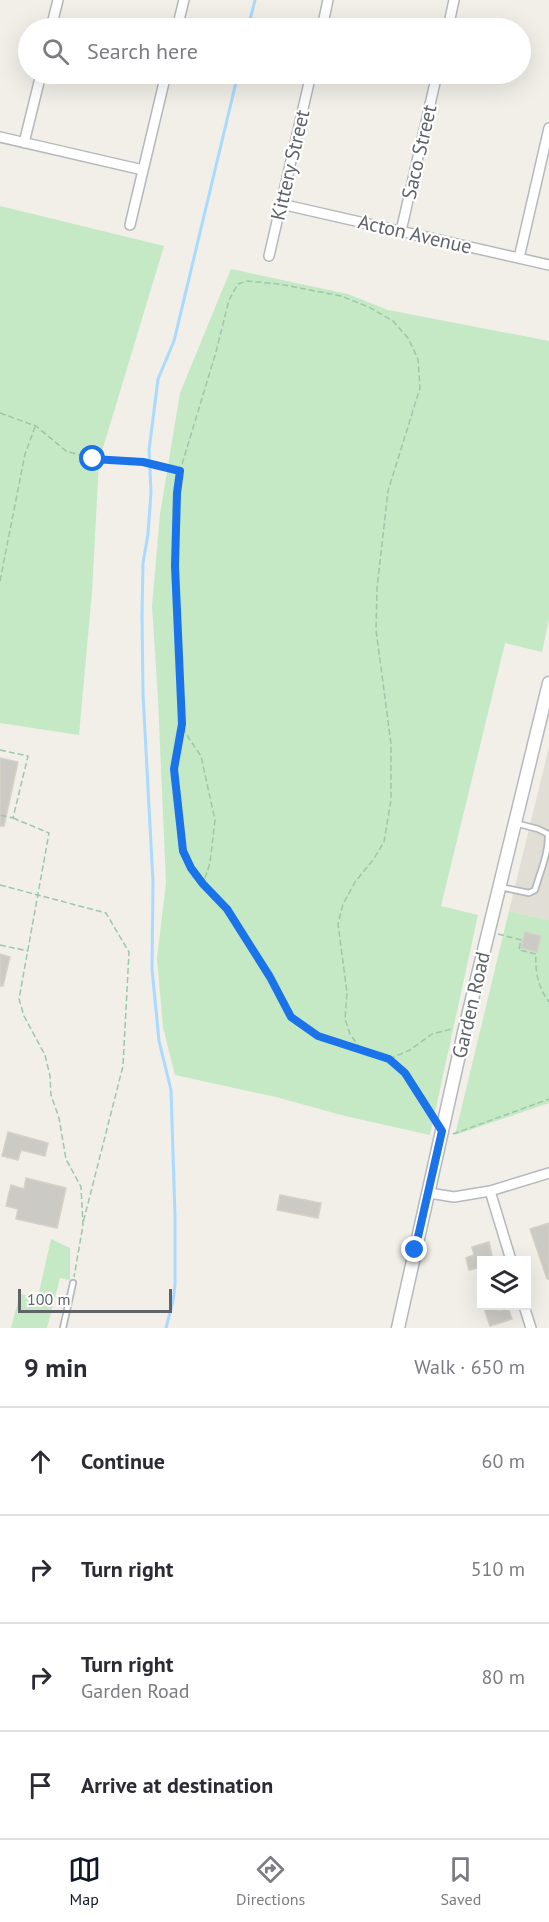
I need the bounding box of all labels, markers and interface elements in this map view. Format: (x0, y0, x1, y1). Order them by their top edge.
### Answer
search box (18, 18, 531, 84)
icon: search (39, 35, 72, 68)
text: Search here (87, 37, 198, 65)
street label: Saco Street (396, 102, 443, 202)
street label: Kittery Street (265, 107, 315, 223)
street label: Acton Avenue (356, 208, 474, 260)
route start (79, 445, 105, 471)
street label: Garden Road (446, 949, 496, 1061)
route end (401, 1236, 427, 1262)
map controls (477, 1256, 531, 1310)
button: layers (477, 1256, 531, 1310)
scale bar (18, 1286, 172, 1314)
text: 100 m (27, 1289, 70, 1309)
text: 9 min (24, 1351, 87, 1384)
text: Walk · 650 m (414, 1354, 525, 1380)
icon: ahead (24, 1445, 57, 1478)
text: Continue (81, 1447, 165, 1475)
text: 60 m (482, 1448, 525, 1474)
icon: right (24, 1553, 57, 1586)
text: Turn right (81, 1555, 173, 1583)
text: 510 m (471, 1556, 525, 1582)
text: Turn right (81, 1650, 173, 1678)
icon: right (24, 1661, 57, 1694)
text: 80 m (482, 1664, 525, 1690)
text: Garden Road (81, 1678, 190, 1704)
icon: arrive (24, 1769, 57, 1802)
text: Arrive at destination (81, 1771, 273, 1799)
tab: Map (68, 1853, 101, 1909)
tab: Directions (236, 1853, 305, 1909)
tab: Saved (441, 1853, 481, 1909)

